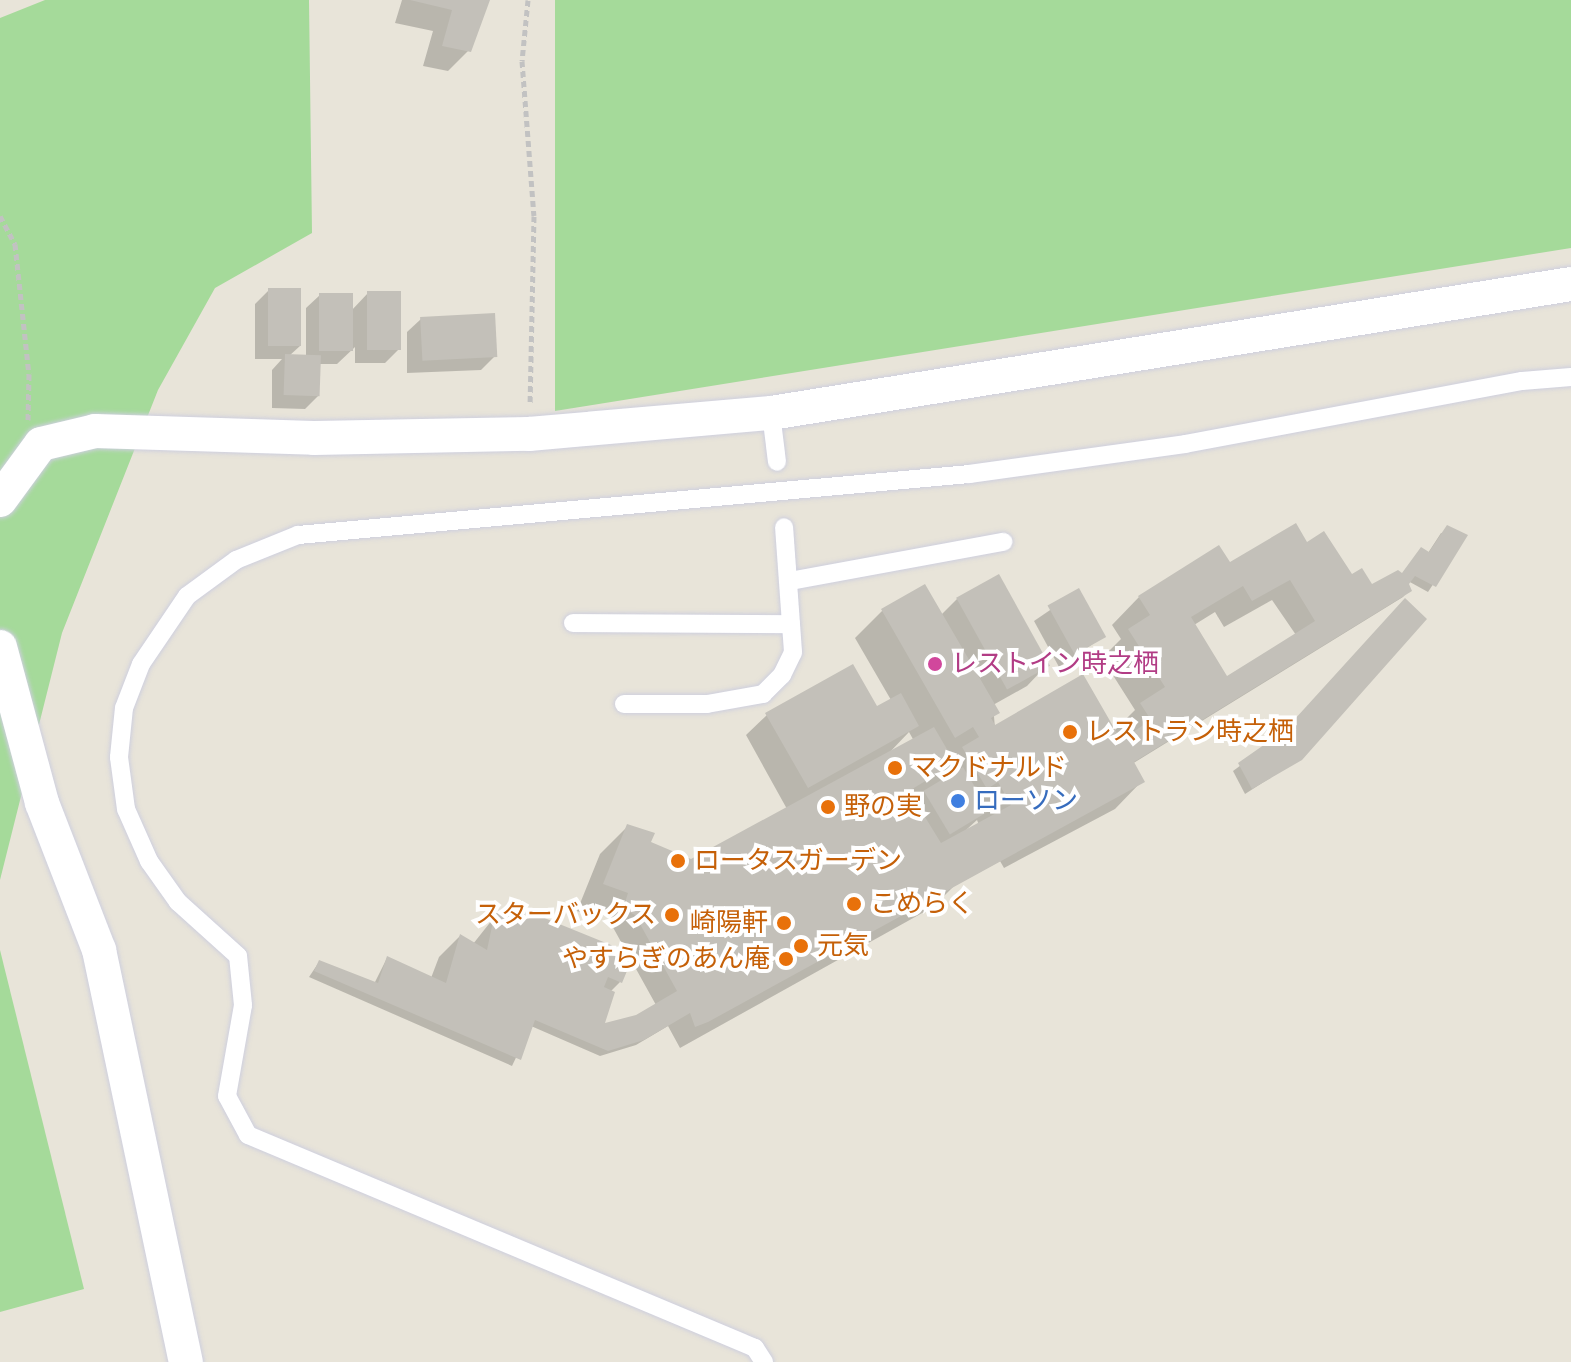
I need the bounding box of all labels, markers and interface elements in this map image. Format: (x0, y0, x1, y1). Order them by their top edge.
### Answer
place label: レストイン時之栖 (951, 648, 1159, 680)
marker: レストイン時之栖 (926, 655, 944, 673)
place label: レストラン時之栖 (1086, 716, 1294, 748)
marker: レストラン時之栖 (1061, 723, 1079, 741)
place label: マクドナルド (911, 752, 1067, 784)
marker: マクドナルド (886, 759, 904, 777)
place label: ローソン (974, 785, 1078, 817)
place label: 野の実 (844, 791, 922, 823)
marker: ローソン (949, 792, 967, 810)
marker: 野の実 (819, 798, 837, 816)
place label: ロータスガーデン (694, 845, 902, 877)
marker: ロータスガーデン (669, 852, 687, 870)
place label: こめらく (870, 888, 974, 920)
marker: こめらく (845, 895, 863, 913)
place label: スターバックス (474, 899, 656, 931)
marker: スターバックス (663, 906, 681, 924)
place label: 崎陽軒 (690, 907, 768, 939)
marker: 崎陽軒 (775, 914, 793, 932)
place label: 元気 (817, 930, 869, 962)
marker: 元気 (792, 937, 810, 955)
place label: やすらぎのあん庵 (562, 943, 770, 975)
marker: やすらぎのあん庵 (777, 950, 795, 968)

